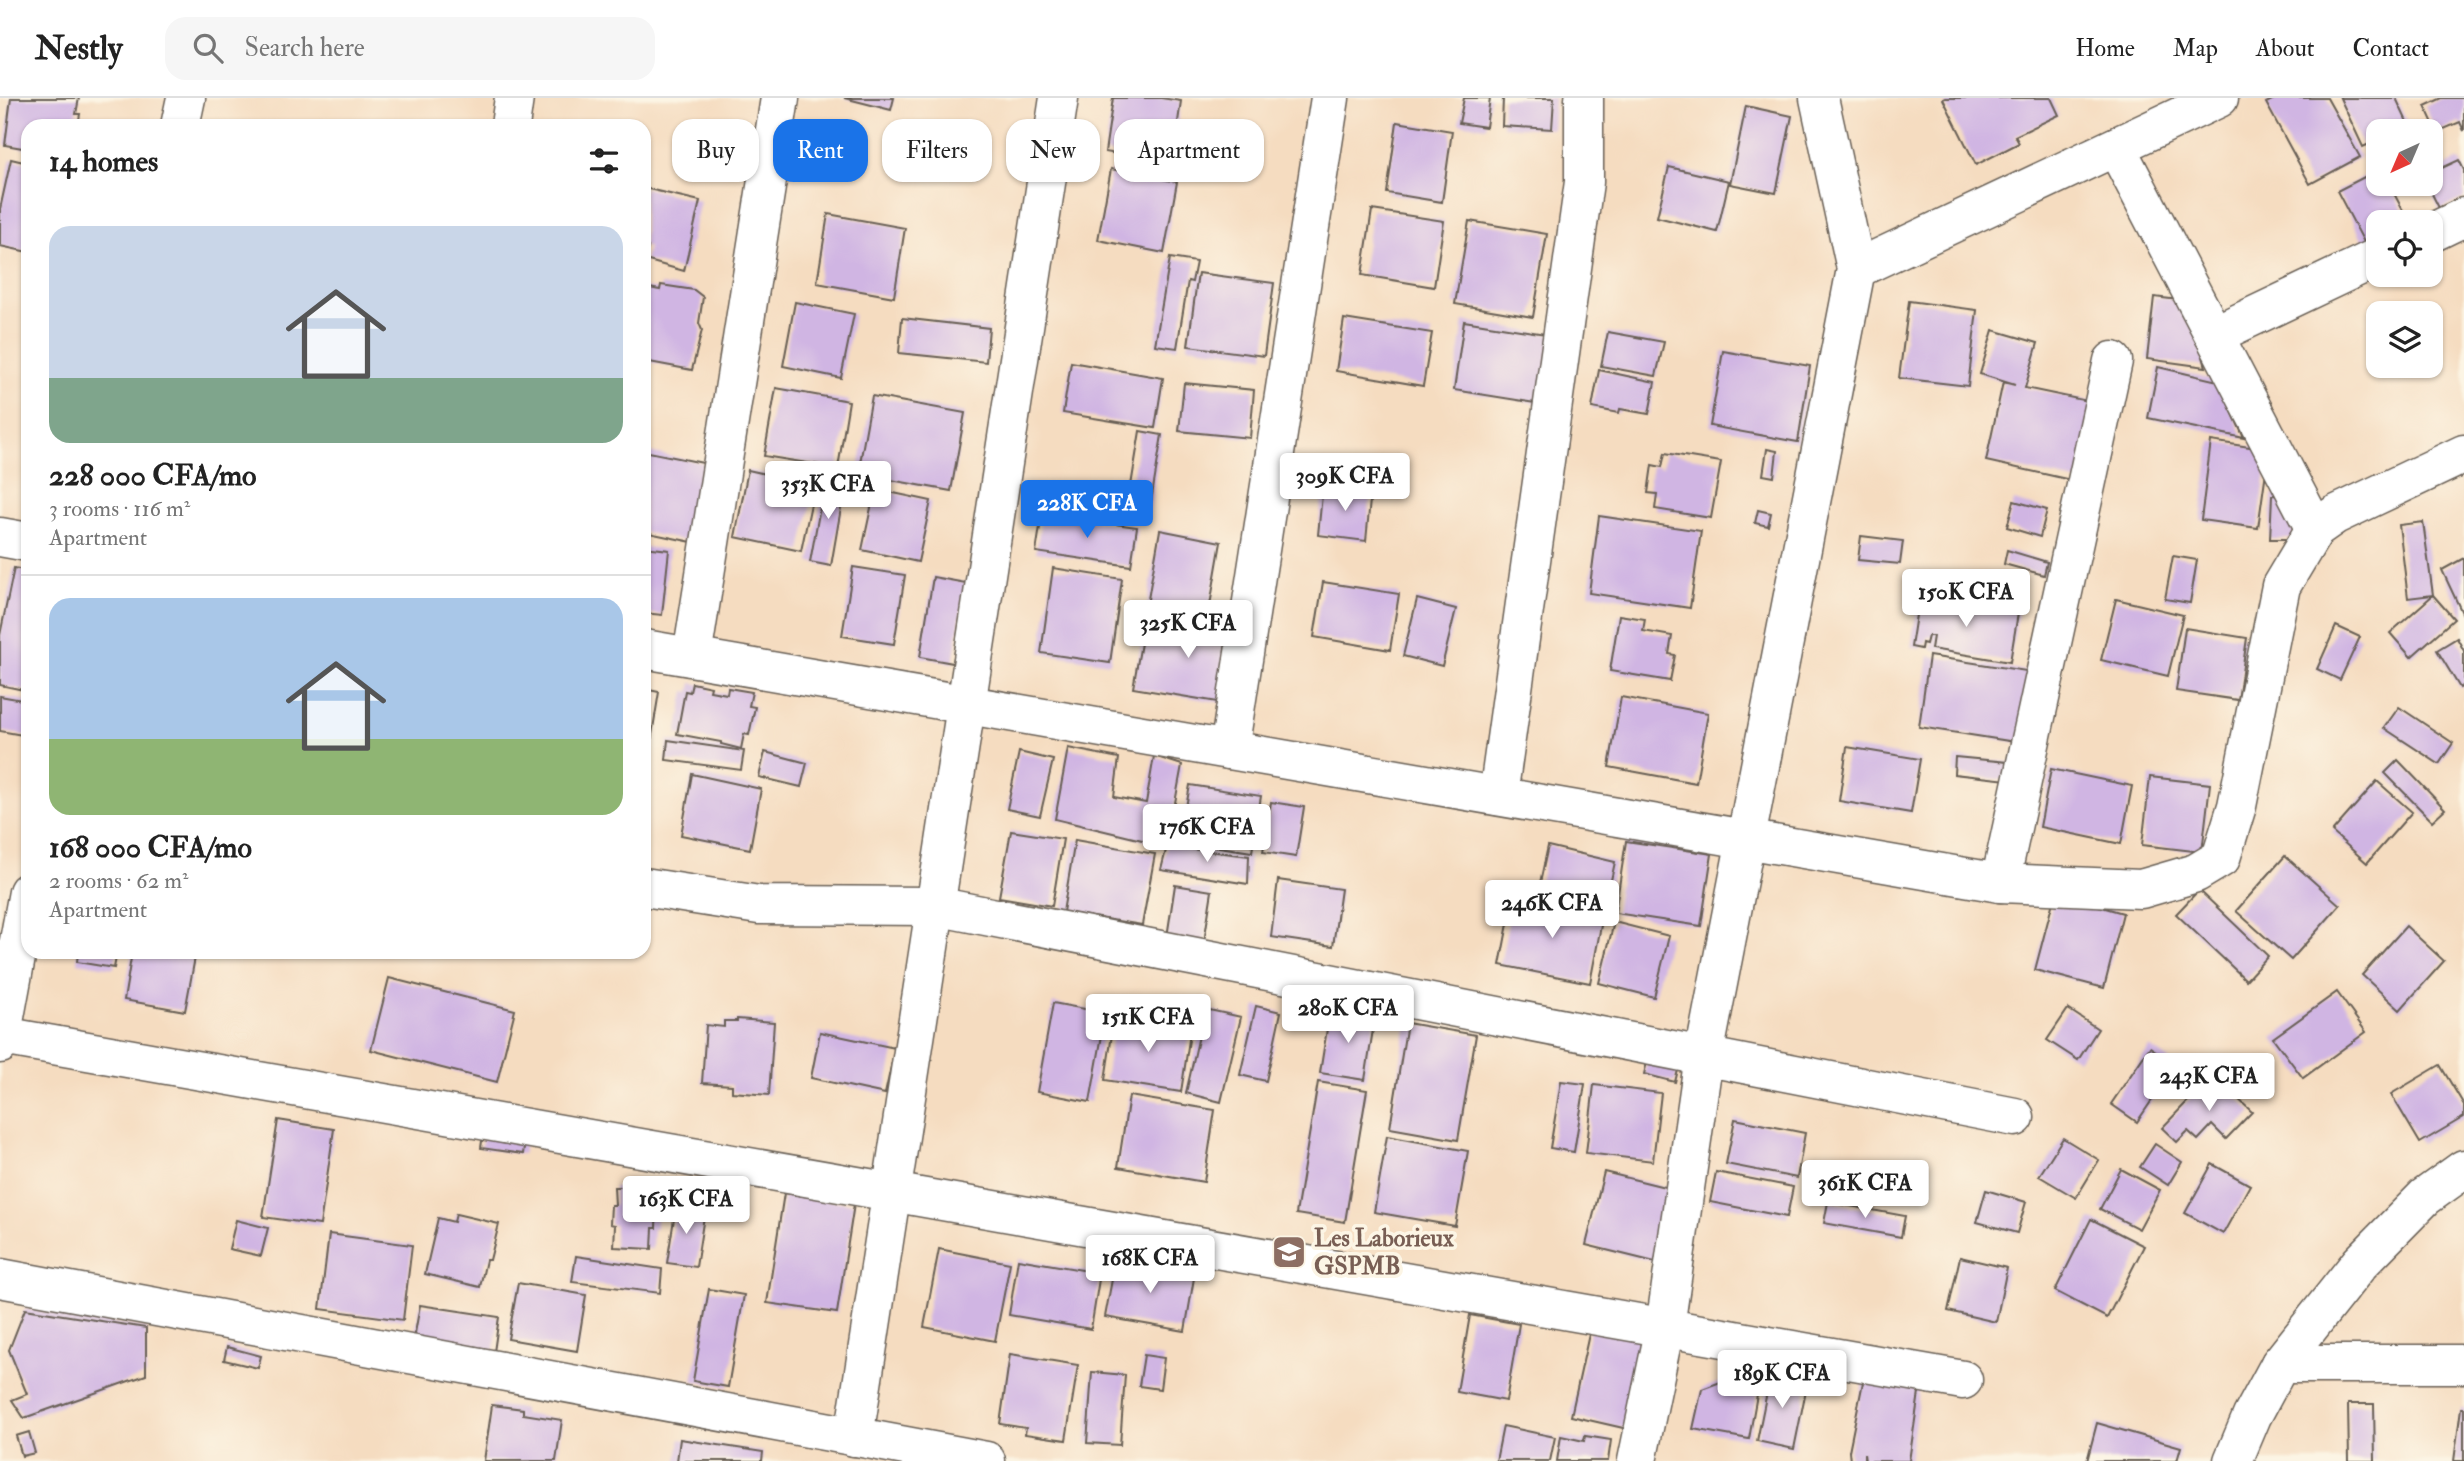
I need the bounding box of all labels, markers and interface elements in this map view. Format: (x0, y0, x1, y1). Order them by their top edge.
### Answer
search box (165, 17, 655, 80)
text: Nestly (35, 28, 123, 69)
icon: search (189, 29, 227, 67)
text: Search here (245, 32, 365, 64)
text: Home (2075, 33, 2135, 64)
text: Map (2173, 33, 2218, 64)
text: About (2256, 33, 2315, 64)
text: Contact (2353, 33, 2429, 64)
chip: Buy (672, 119, 759, 182)
chip: Rent (773, 119, 868, 182)
chip: Filters (882, 119, 992, 182)
chip: New (1006, 119, 1100, 182)
chip: Apartment (1114, 119, 1264, 182)
north arrow (2366, 119, 2443, 196)
map controls (2366, 119, 2443, 378)
icon: filters (585, 142, 623, 180)
text: 14 homes (49, 143, 158, 180)
button: locate (2366, 210, 2443, 287)
icon: home (273, 271, 399, 397)
button: layers (2366, 301, 2443, 378)
pin: 309K CFA (1273, 454, 1417, 513)
text: 228 000 CFA/mo (49, 457, 257, 494)
text: 309K CFA (1296, 461, 1394, 490)
pin: 353K CFA (756, 462, 900, 521)
text: 353K CFA (781, 469, 875, 498)
pin: 228K CFA (1015, 480, 1159, 540)
text: 228K CFA (1037, 488, 1137, 517)
text: 3 rooms · 116 m² (49, 494, 190, 523)
text: Apartment (49, 523, 147, 552)
pin: 150K CFA (1894, 570, 2038, 629)
text: 150K CFA (1918, 577, 2014, 606)
pin: 325K CFA (1116, 601, 1260, 660)
text: 325K CFA (1140, 608, 1236, 637)
icon: home (273, 643, 399, 769)
pin: 176K CFA (1135, 804, 1279, 864)
text: 176K CFA (1159, 812, 1255, 841)
text: 168 000 CFA/mo (49, 829, 252, 866)
text: 2 rooms · 62 m² (49, 866, 188, 895)
pin: 246K CFA (1480, 880, 1624, 940)
text: 246K CFA (1501, 888, 1603, 917)
text: Apartment (49, 895, 147, 924)
pin: 280K CFA (1276, 986, 1420, 1045)
text: 280K CFA (1298, 993, 1398, 1022)
pin: 151K CFA (1076, 995, 1220, 1054)
text: 151K CFA (1102, 1002, 1194, 1031)
pin: 243K CFA (2137, 1054, 2281, 1113)
text: 243K CFA (2160, 1061, 2258, 1090)
pin: 361K CFA (1793, 1160, 1937, 1220)
text: 361K CFA (1818, 1168, 1912, 1197)
pin: 163K CFA (614, 1176, 758, 1236)
text: 163K CFA (639, 1184, 733, 1213)
place label: Les Laborieux GSPMB (1314, 1223, 1454, 1282)
school or university icon: Les Laborieux GSPMB (1270, 1233, 1308, 1271)
pin: 168K CFA (1078, 1236, 1222, 1295)
text: 168K CFA (1102, 1243, 1198, 1272)
pin: 189K CFA (1710, 1350, 1854, 1410)
text: 189K CFA (1734, 1358, 1830, 1387)

